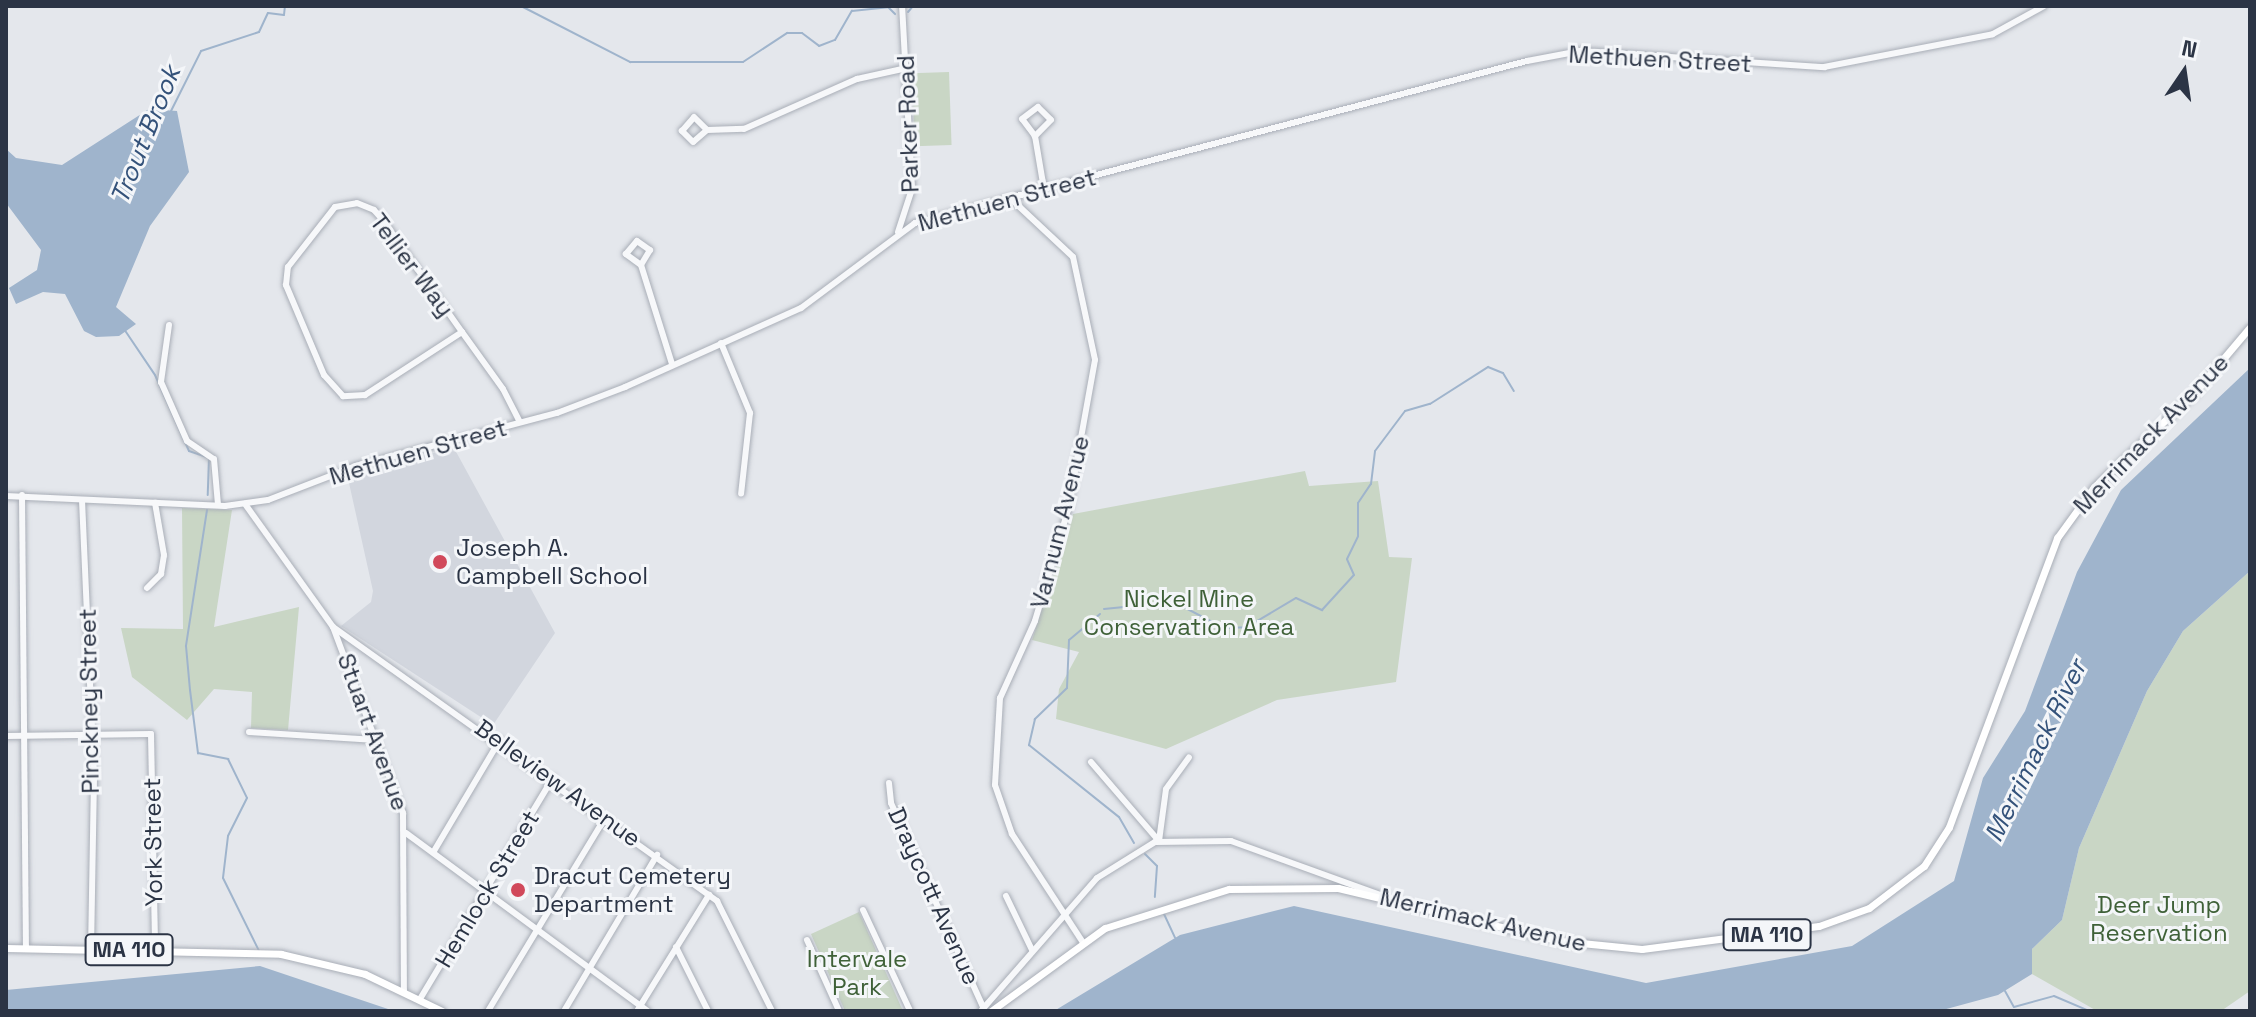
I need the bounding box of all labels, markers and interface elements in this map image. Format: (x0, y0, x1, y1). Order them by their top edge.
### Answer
north arrow (2144, 32, 2224, 112)
text: N (2179, 33, 2200, 64)
street label: Methuen Street (1568, 40, 1752, 78)
street label: Parker Road (891, 55, 925, 193)
water label: Trout Brook (104, 62, 188, 208)
street label: Methuen Street (915, 162, 1099, 238)
street label: Tellier Way (364, 208, 460, 322)
street label: Merrimack Avenue (2067, 348, 2235, 520)
street label: Methuen Street (326, 413, 510, 491)
street label: Varnum Avenue (1025, 432, 1095, 612)
place label: Joseph A. Campbell School (456, 534, 648, 590)
marker: Joseph A. Campbell School (431, 553, 449, 571)
park label: Nickel Mine Conservation Area (1084, 585, 1294, 641)
street label: Pinckney Street (73, 608, 105, 794)
street label: Stuart Avenue (331, 649, 415, 815)
water label: Merrimack River (1978, 655, 2094, 847)
street label: Belleview Avenue (469, 713, 647, 853)
street label: York Street (137, 777, 169, 907)
street label: Draycott Avenue (882, 803, 986, 989)
street label: Hemlock Street (429, 805, 545, 973)
place label: Dracut Cemetery Department (534, 862, 731, 918)
marker: Dracut Cemetery Department (509, 881, 527, 899)
street label: Merrimack Avenue (1377, 882, 1589, 958)
park label: Deer Jump Reservation (2090, 891, 2228, 947)
road number: MA 110 (1721, 917, 1813, 953)
road number: MA 110 (83, 932, 175, 968)
park label: Intervale Park (807, 945, 907, 1001)

